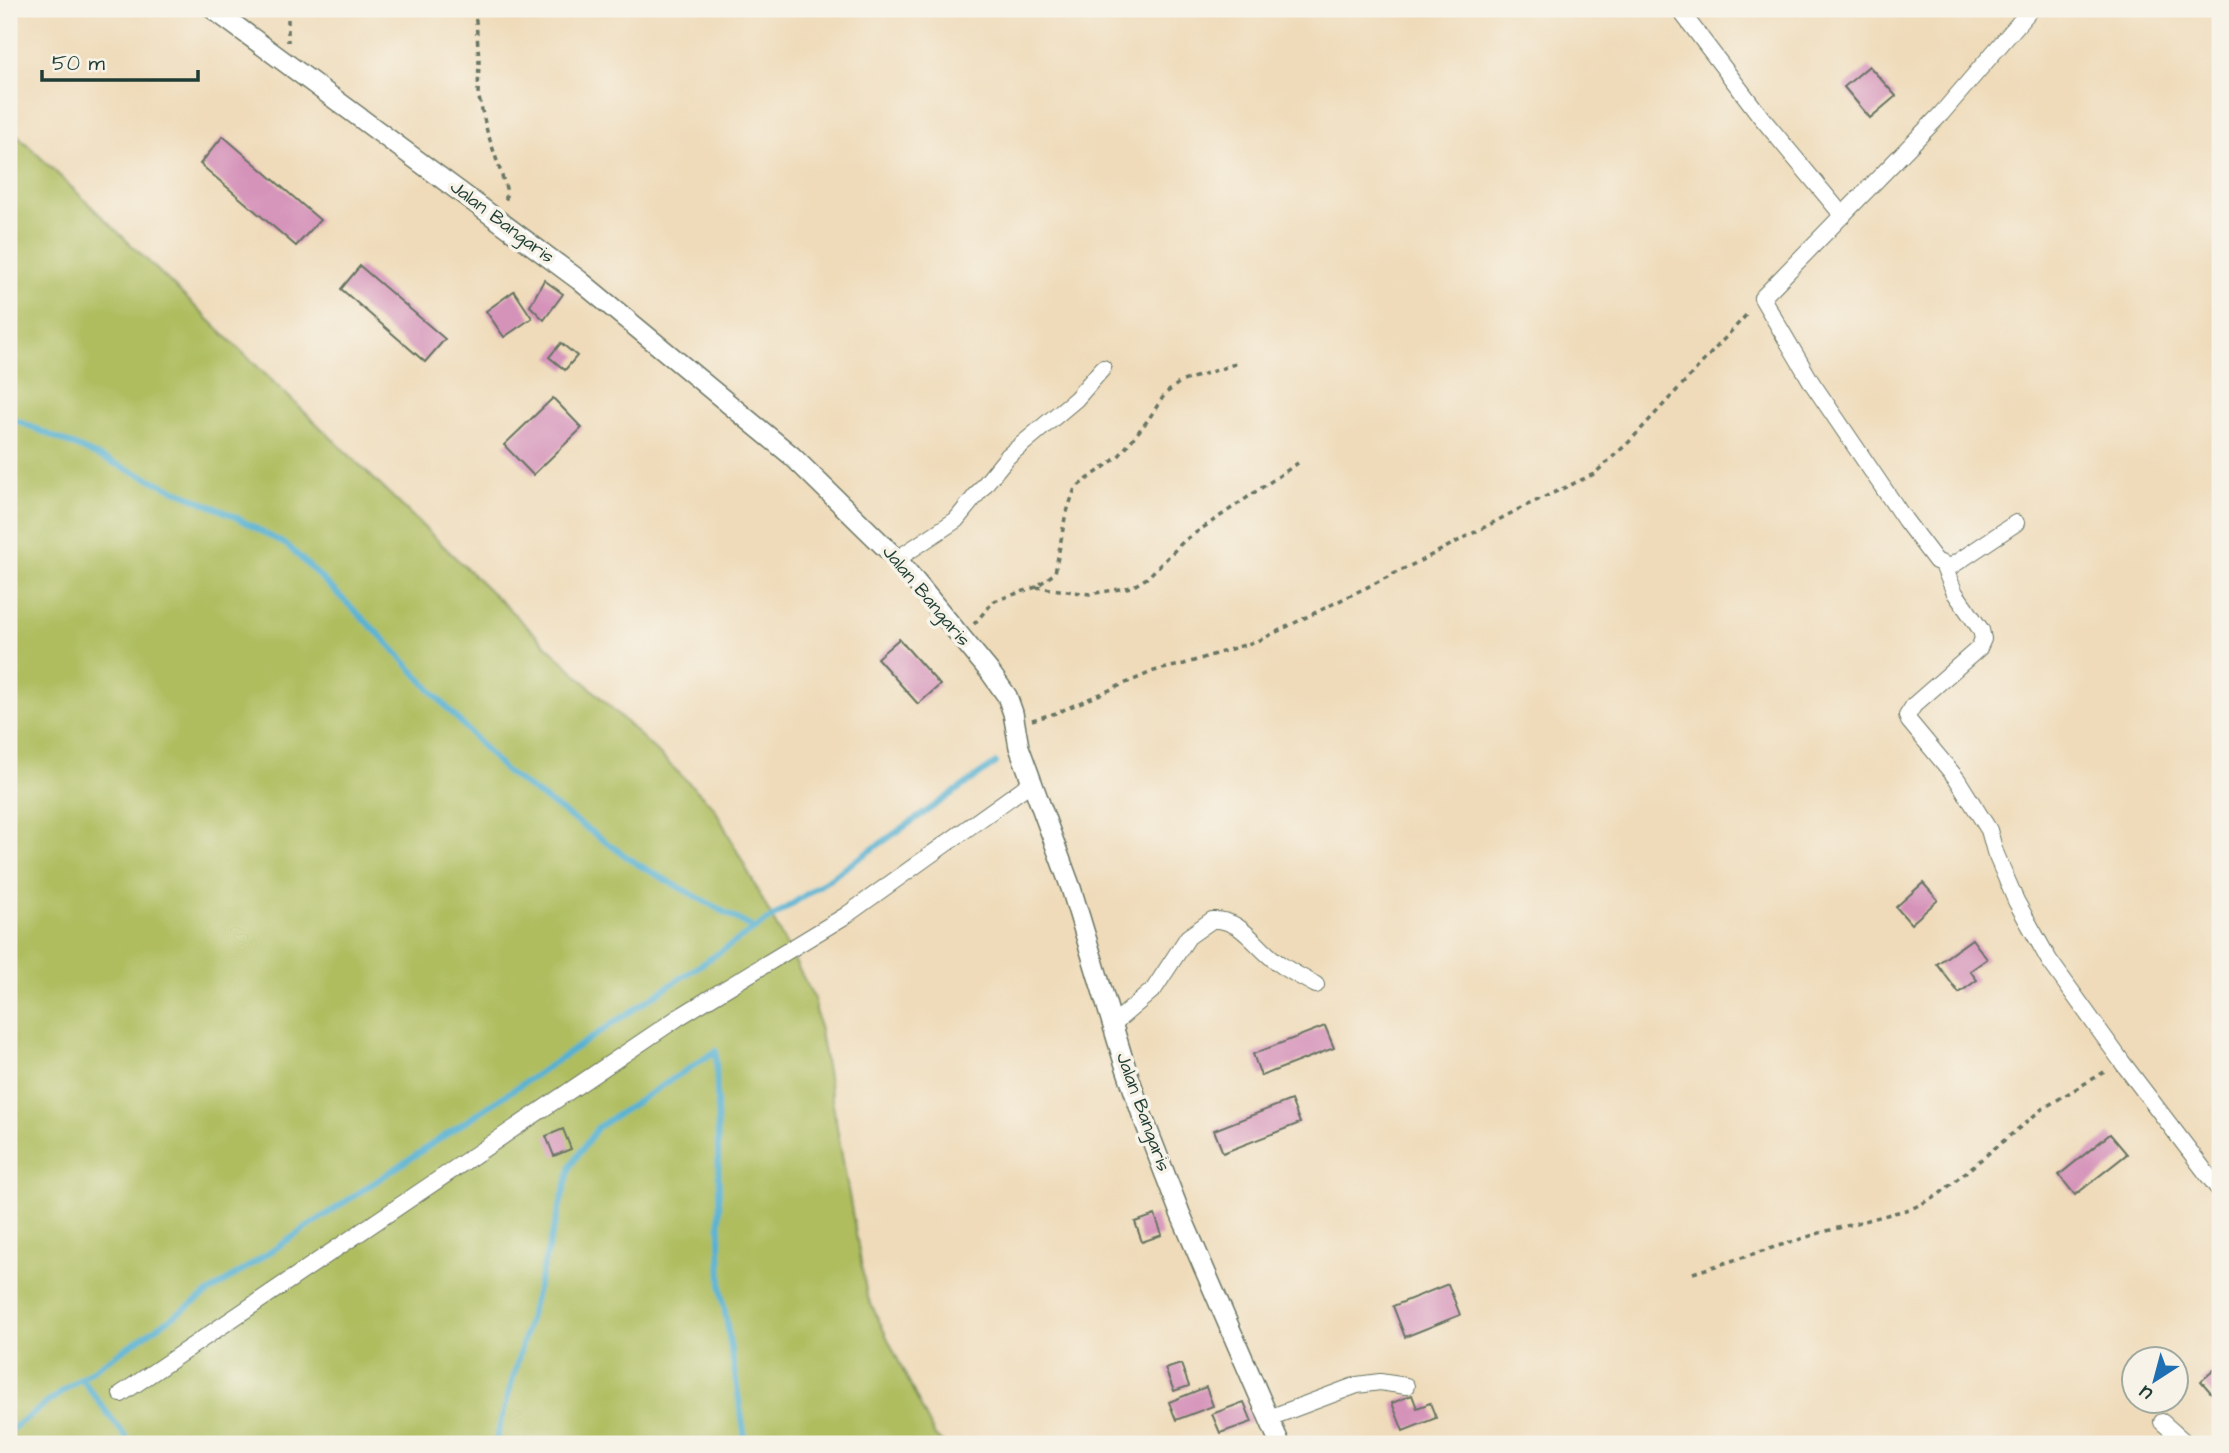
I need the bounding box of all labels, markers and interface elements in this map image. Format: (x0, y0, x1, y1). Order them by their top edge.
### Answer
scale bar (42, 38, 198, 82)
text: 50 m (52, 49, 106, 78)
street label: Jalan Bangaris (444, 174, 560, 271)
street label: Jalan Bangaris (875, 540, 976, 653)
street label: Jalan Bangaris (1108, 1049, 1177, 1175)
north arrow (2120, 1344, 2190, 1414)
text: U (2133, 1378, 2158, 1407)

